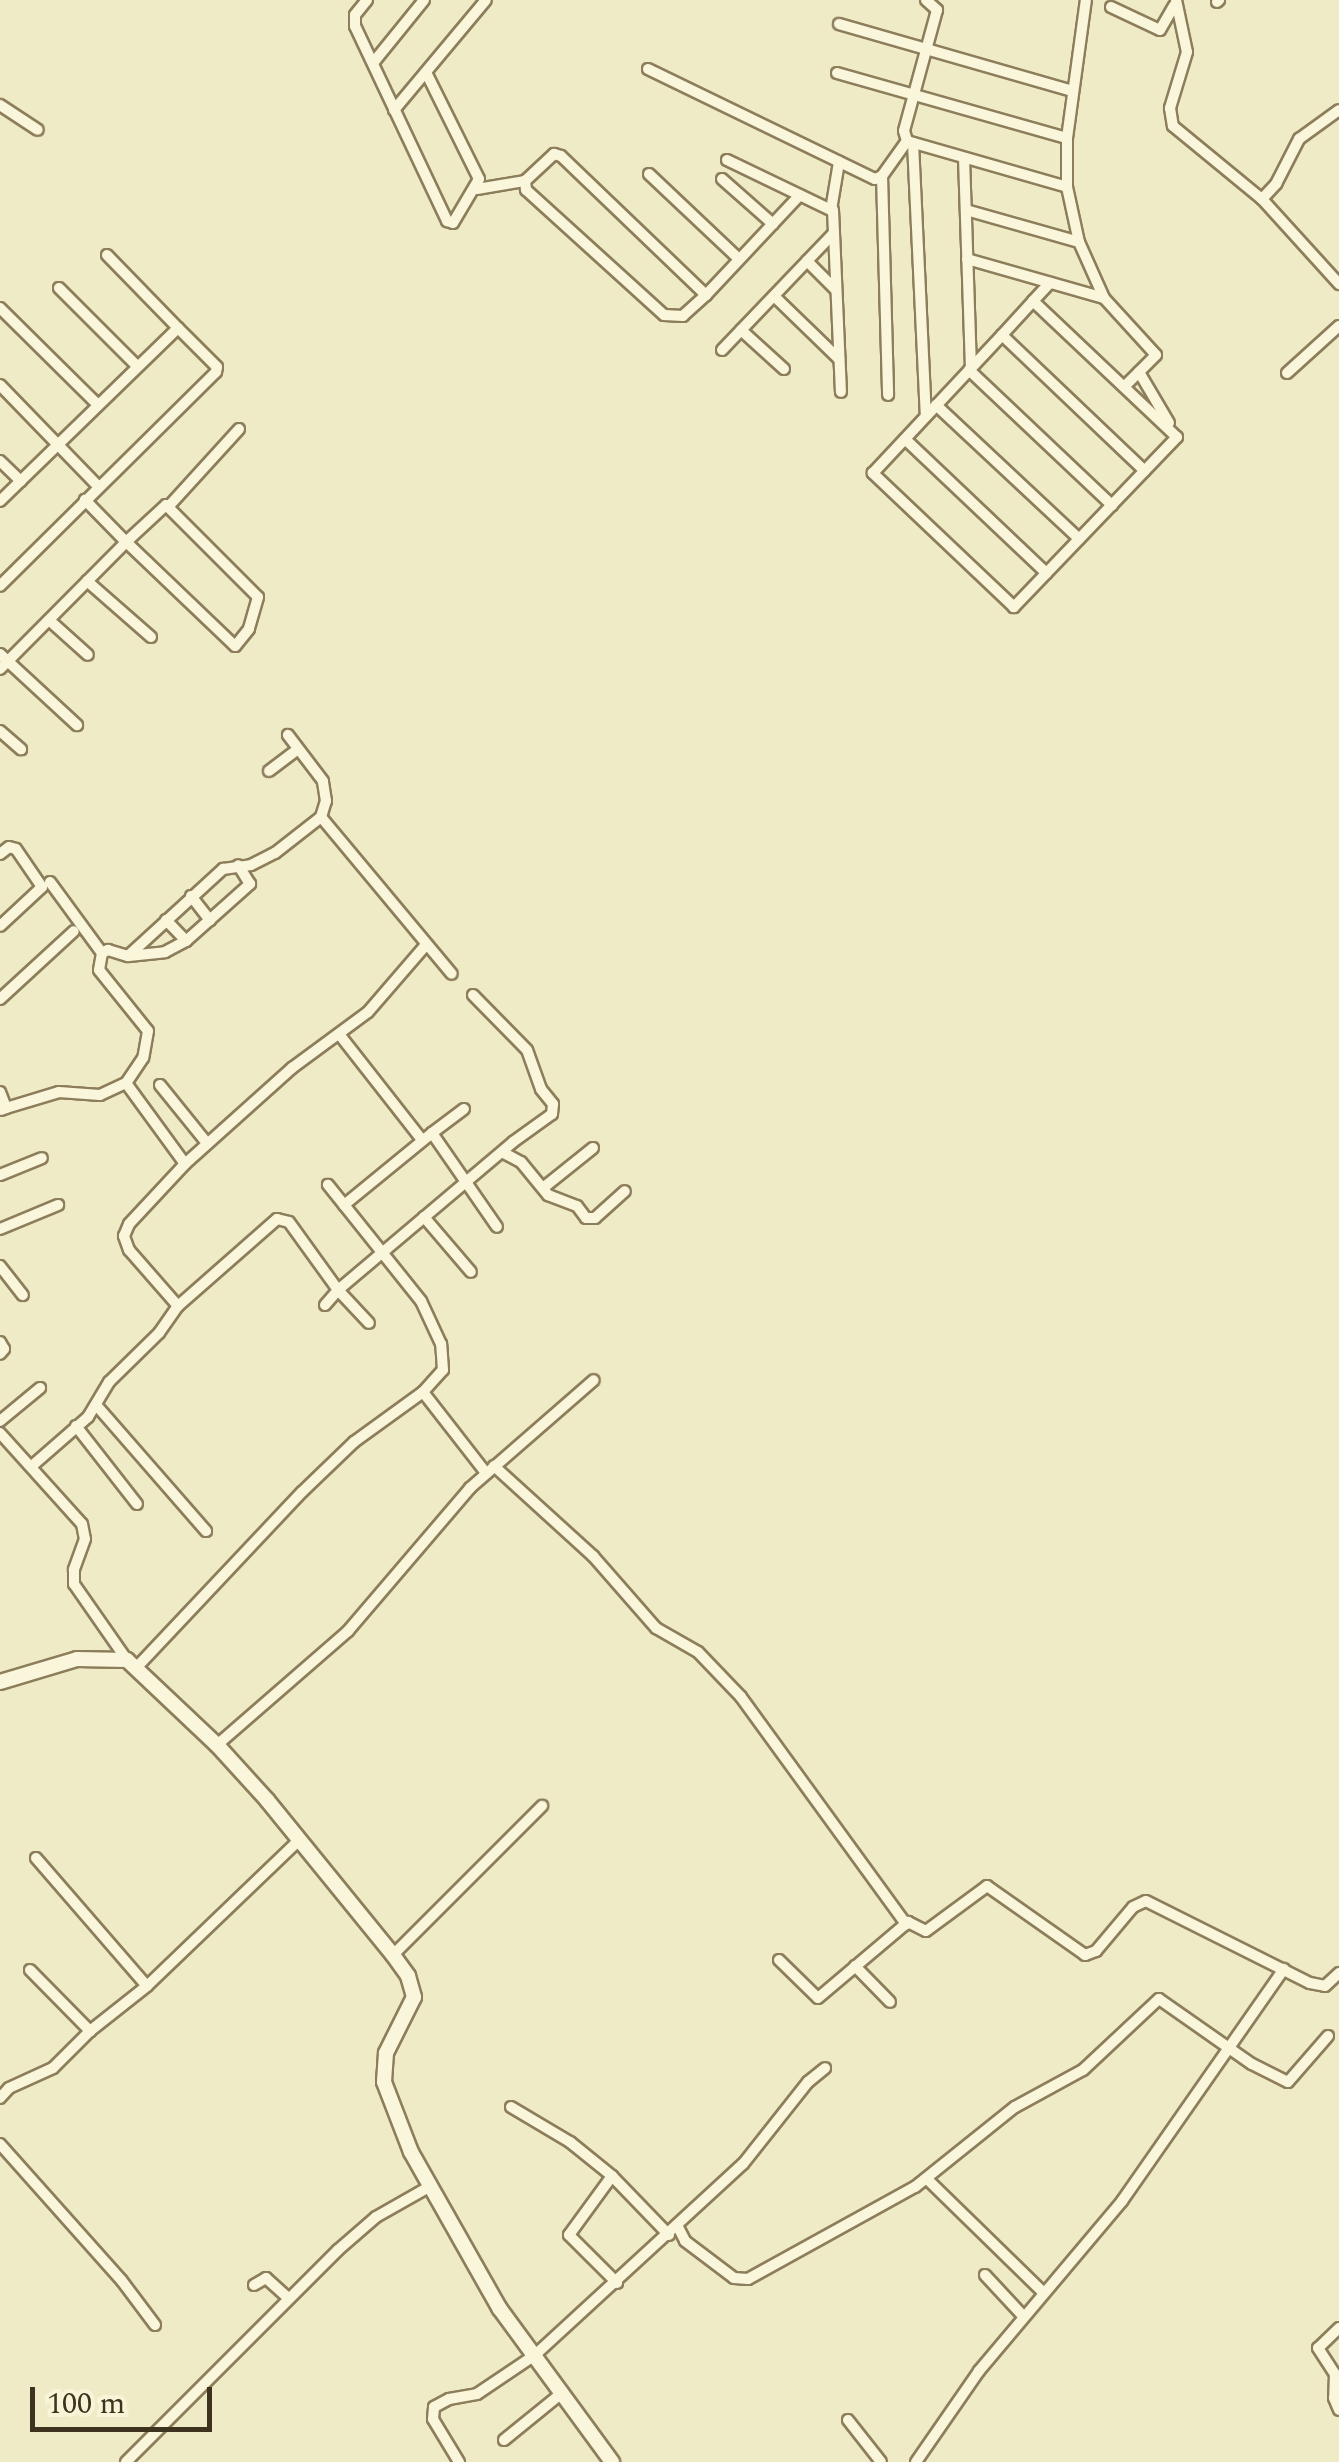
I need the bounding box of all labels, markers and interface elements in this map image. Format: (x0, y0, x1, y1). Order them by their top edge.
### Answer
scale bar (35, 2367, 218, 2429)
text: 100 m (47, 2381, 125, 2427)

